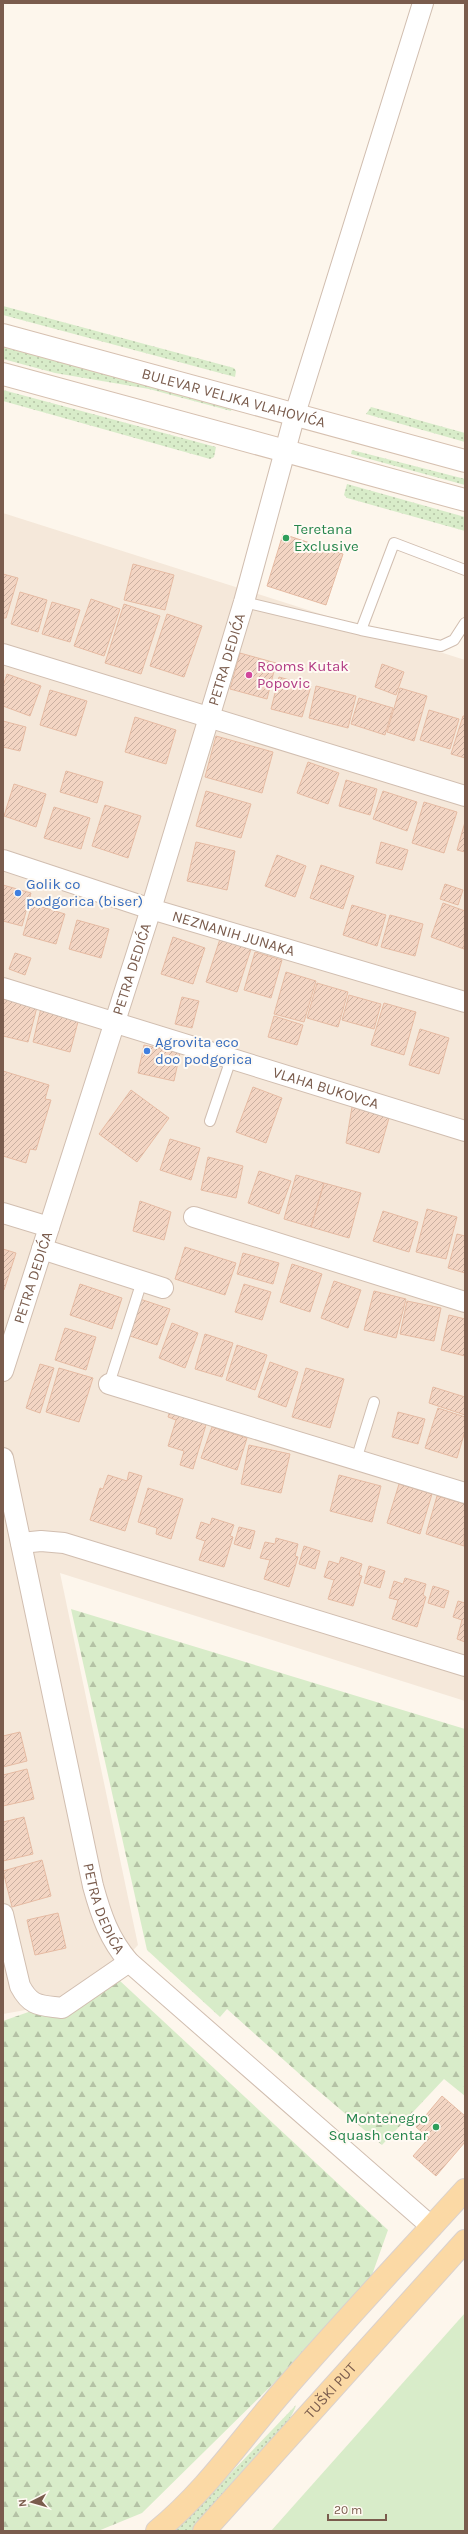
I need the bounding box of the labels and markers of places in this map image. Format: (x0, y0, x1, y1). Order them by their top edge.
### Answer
place label: Teretana Exclusive (294, 520, 359, 555)
marker: Teretana Exclusive (281, 533, 291, 543)
place label: Rooms Kutak Popovic (257, 657, 349, 692)
marker: Rooms Kutak Popovic (244, 670, 254, 680)
place label: Golik co podgorica (biser) (26, 875, 143, 910)
marker: Golik co podgorica (biser) (13, 888, 23, 898)
place label: Agrovita eco doo podgorica (155, 1033, 252, 1068)
marker: Agrovita eco doo podgorica (142, 1046, 152, 1056)
place label: Montenegro Squash centar (329, 2109, 429, 2144)
marker: Montenegro Squash centar (431, 2122, 441, 2132)

